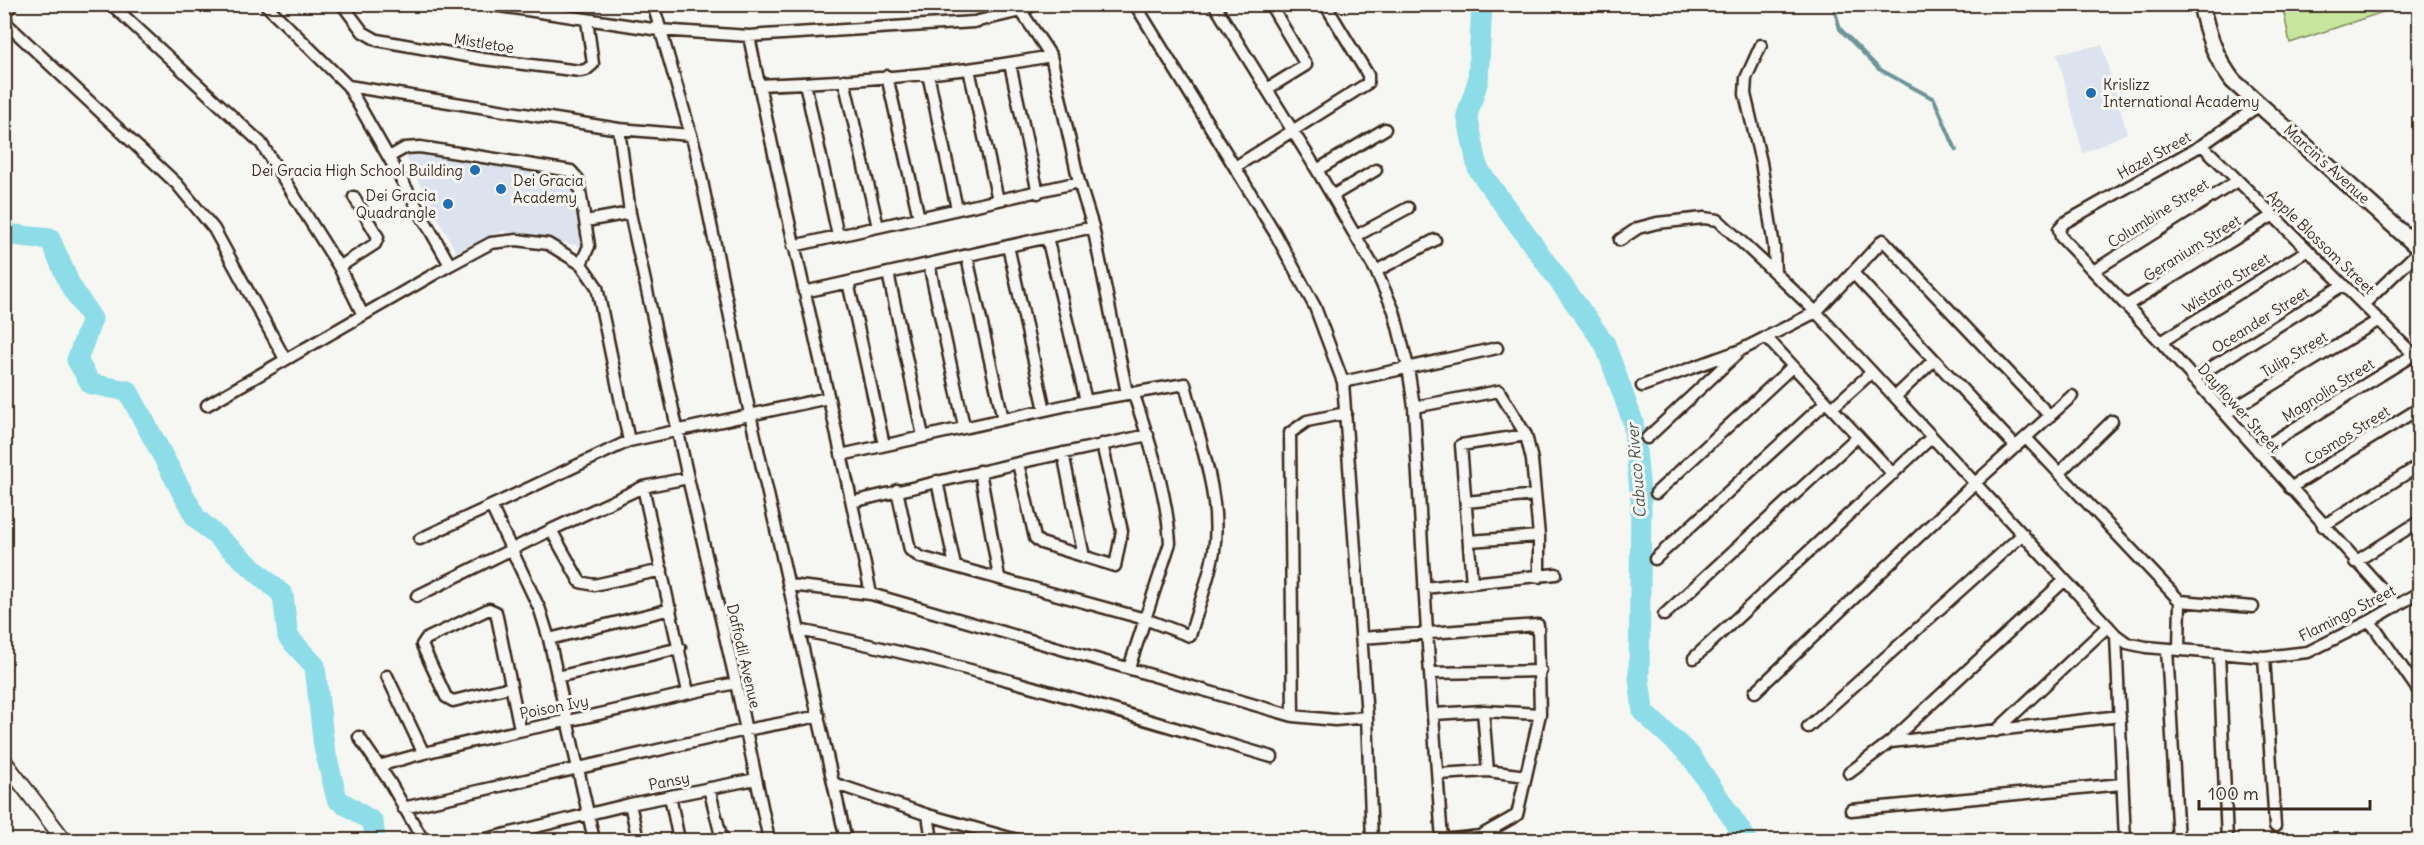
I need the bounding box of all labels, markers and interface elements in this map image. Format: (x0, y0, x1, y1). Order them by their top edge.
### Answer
street label: Mistletoe (453, 29, 515, 57)
place label: Krislizz International Academy (2103, 75, 2259, 111)
marker: Krislizz International Academy (2084, 86, 2098, 100)
street label: Marcin's Avenue (2280, 120, 2374, 208)
street label: Hazel Street (2114, 127, 2194, 183)
place label: Dei Gracia High School Building (251, 161, 463, 180)
marker: Dei Gracia High School Building (468, 163, 482, 177)
place label: Dei Gracia Academy (513, 171, 584, 207)
street label: Columbine Street (2104, 174, 2212, 252)
marker: Dei Gracia Academy (494, 182, 508, 196)
place label: Dei Gracia Quadrangle (356, 186, 436, 222)
street label: Apple Blossom Street (2263, 186, 2379, 298)
marker: Dei Gracia Quadrangle (441, 197, 455, 211)
street label: Geranium Street (2140, 211, 2244, 285)
street label: Wistaria Street (2179, 249, 2273, 317)
street label: Oceander Street (2208, 283, 2312, 357)
street label: Tulip Street (2257, 327, 2331, 381)
street label: Magnolia Street (2278, 354, 2378, 426)
street label: Dayflower Street (2194, 359, 2284, 457)
street label: Cosmos Street (2301, 401, 2393, 469)
water label: Cabuco River (1622, 420, 1650, 519)
street label: Flamingo Street (2295, 580, 2399, 646)
street label: Daffodil Avenue (723, 602, 765, 710)
street label: Poison Ivy (518, 691, 590, 723)
street label: Pansy (647, 768, 691, 794)
scale bar (2199, 773, 2370, 811)
text: 100 m (2208, 782, 2259, 805)

